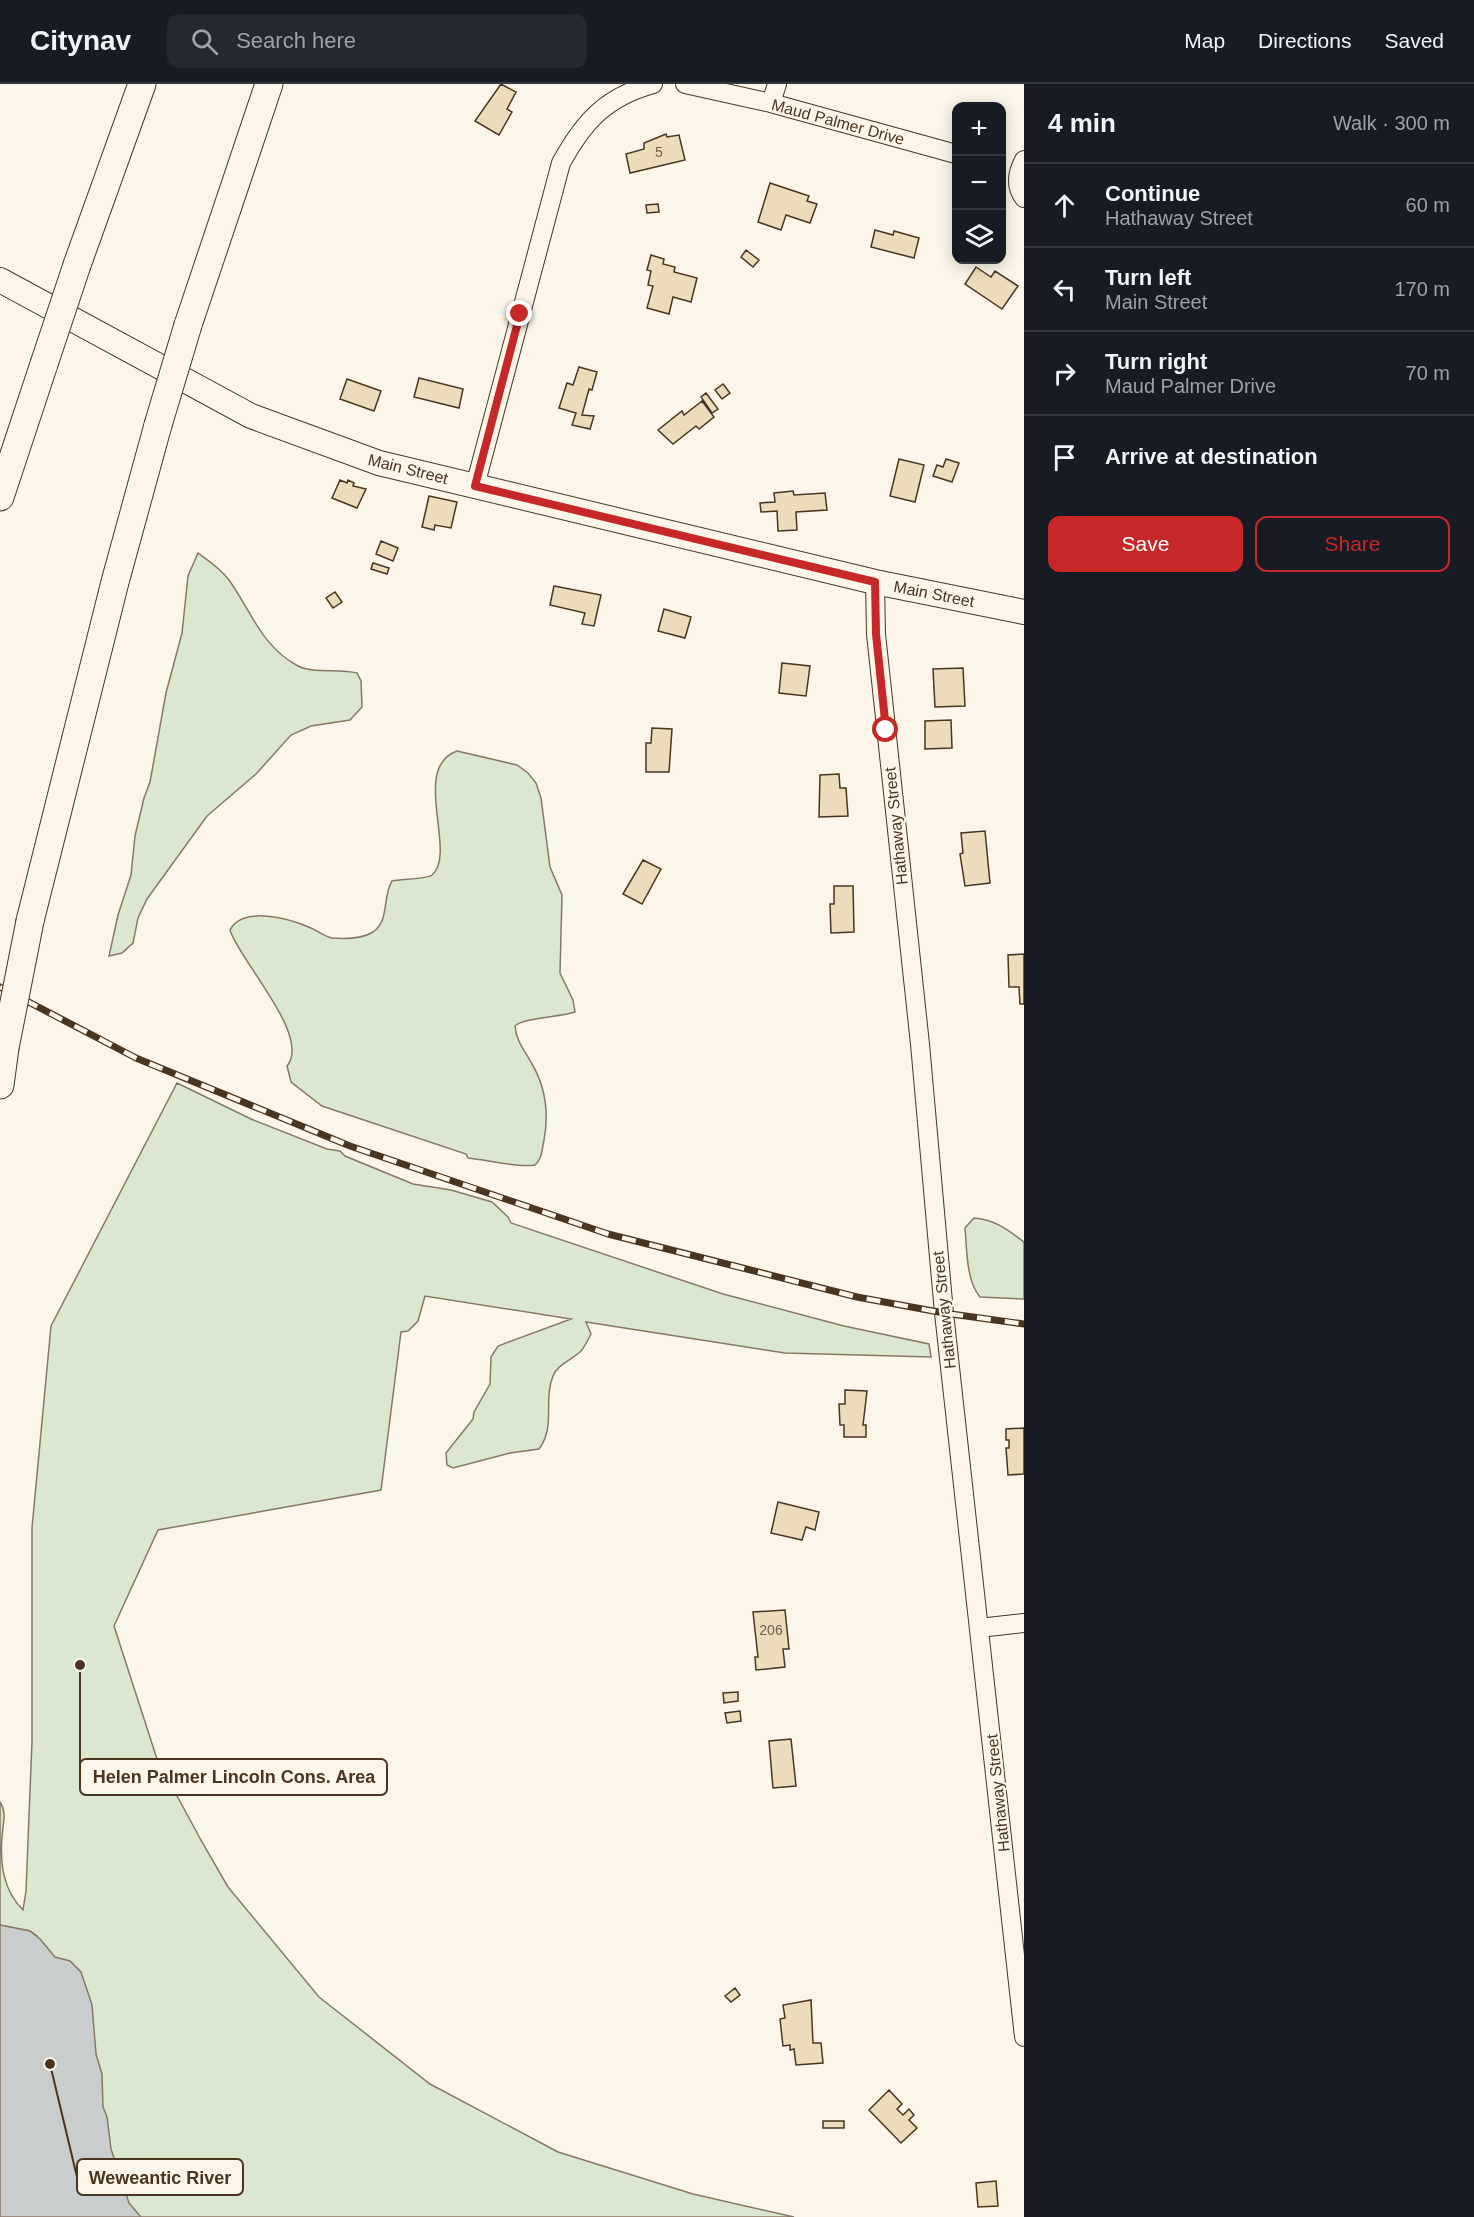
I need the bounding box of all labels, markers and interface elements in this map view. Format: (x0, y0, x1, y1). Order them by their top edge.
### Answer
search box (167, 14, 587, 68)
text: Citynav (30, 25, 131, 56)
icon: search (188, 25, 221, 58)
text: Search here (236, 28, 356, 53)
text: Map (1184, 29, 1225, 52)
text: Directions (1258, 29, 1351, 52)
text: Saved (1384, 29, 1444, 52)
street label: Maud Palmer Drive (770, 96, 906, 148)
map controls (952, 102, 1006, 264)
button: + (952, 102, 1006, 156)
text: 4 min (1048, 108, 1116, 138)
text: Walk · 300 m (1333, 112, 1450, 134)
house number: 5 (655, 144, 663, 160)
button: − (952, 156, 1006, 210)
text: Continue (1105, 181, 1200, 206)
icon: ahead (1048, 189, 1081, 222)
text: 60 m (1406, 194, 1450, 216)
text: Hathaway Street (1105, 207, 1253, 229)
button: layers (952, 210, 1006, 264)
text: Turn left (1105, 265, 1191, 290)
icon: left (1048, 273, 1081, 306)
text: 170 m (1394, 278, 1450, 300)
text: Main Street (1105, 291, 1207, 313)
route end (506, 300, 532, 326)
text: Turn right (1105, 349, 1207, 374)
icon: right (1048, 357, 1081, 390)
text: 70 m (1406, 362, 1450, 384)
text: Maud Palmer Drive (1105, 375, 1276, 397)
icon: arrive (1048, 441, 1081, 474)
text: Arrive at destination (1105, 444, 1318, 469)
street label: Main Street (366, 451, 450, 487)
button: Save (1048, 516, 1243, 572)
button: Share (1255, 516, 1450, 572)
street label: Main Street (892, 578, 976, 610)
route start (872, 716, 898, 742)
street label: Hathaway Street (881, 766, 911, 886)
street label: Hathaway Street (929, 1250, 959, 1370)
house number: 206 (759, 1622, 783, 1638)
street label: Hathaway Street (983, 1733, 1013, 1853)
callout: Helen Palmer Lincoln Cons. Area (80, 1759, 387, 1795)
text: Helen Palmer Lincoln Cons. Area (93, 1767, 376, 1787)
callout: Weweantic River (77, 2159, 243, 2195)
text: Weweantic River (89, 2168, 231, 2188)

